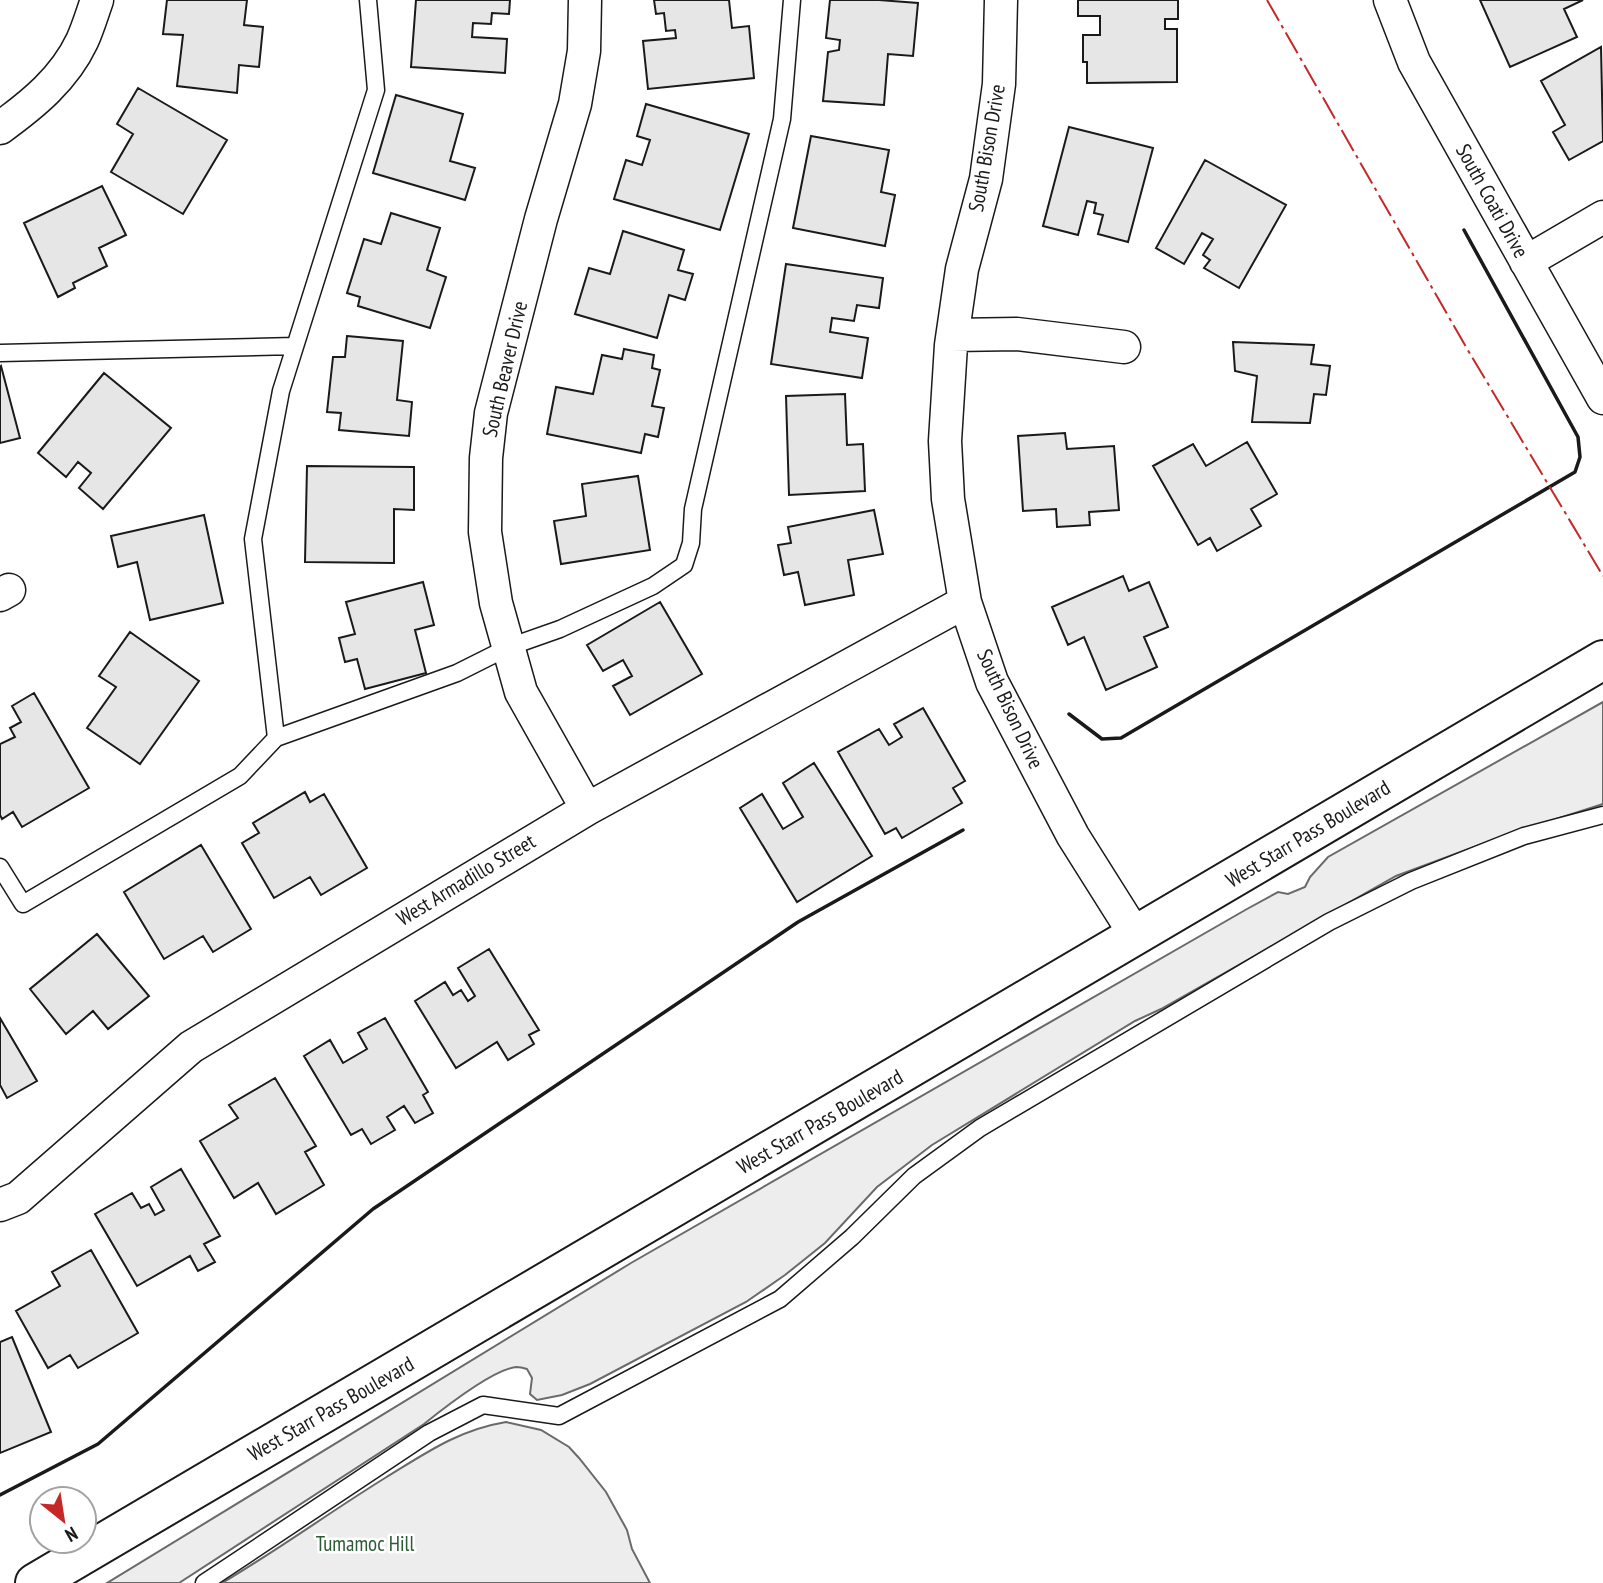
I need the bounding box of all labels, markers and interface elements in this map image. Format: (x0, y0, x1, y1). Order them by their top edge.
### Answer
street label: South Bison Drive (962, 82, 1011, 214)
street label: South Coati Drive (1450, 139, 1535, 262)
street label: South Beaver Drive (476, 298, 533, 440)
street label: South Bison Drive (971, 645, 1050, 773)
street label: West Starr Pass Boulevard (1221, 774, 1395, 893)
street label: West Armadillo Street (392, 827, 540, 932)
street label: West Starr Pass Boulevard (732, 1063, 908, 1180)
street label: West Starr Pass Boulevard (243, 1350, 419, 1467)
north arrow (28, 1485, 98, 1555)
text: N (61, 1522, 82, 1548)
park label: Tumamoc Hill (316, 1530, 414, 1557)

